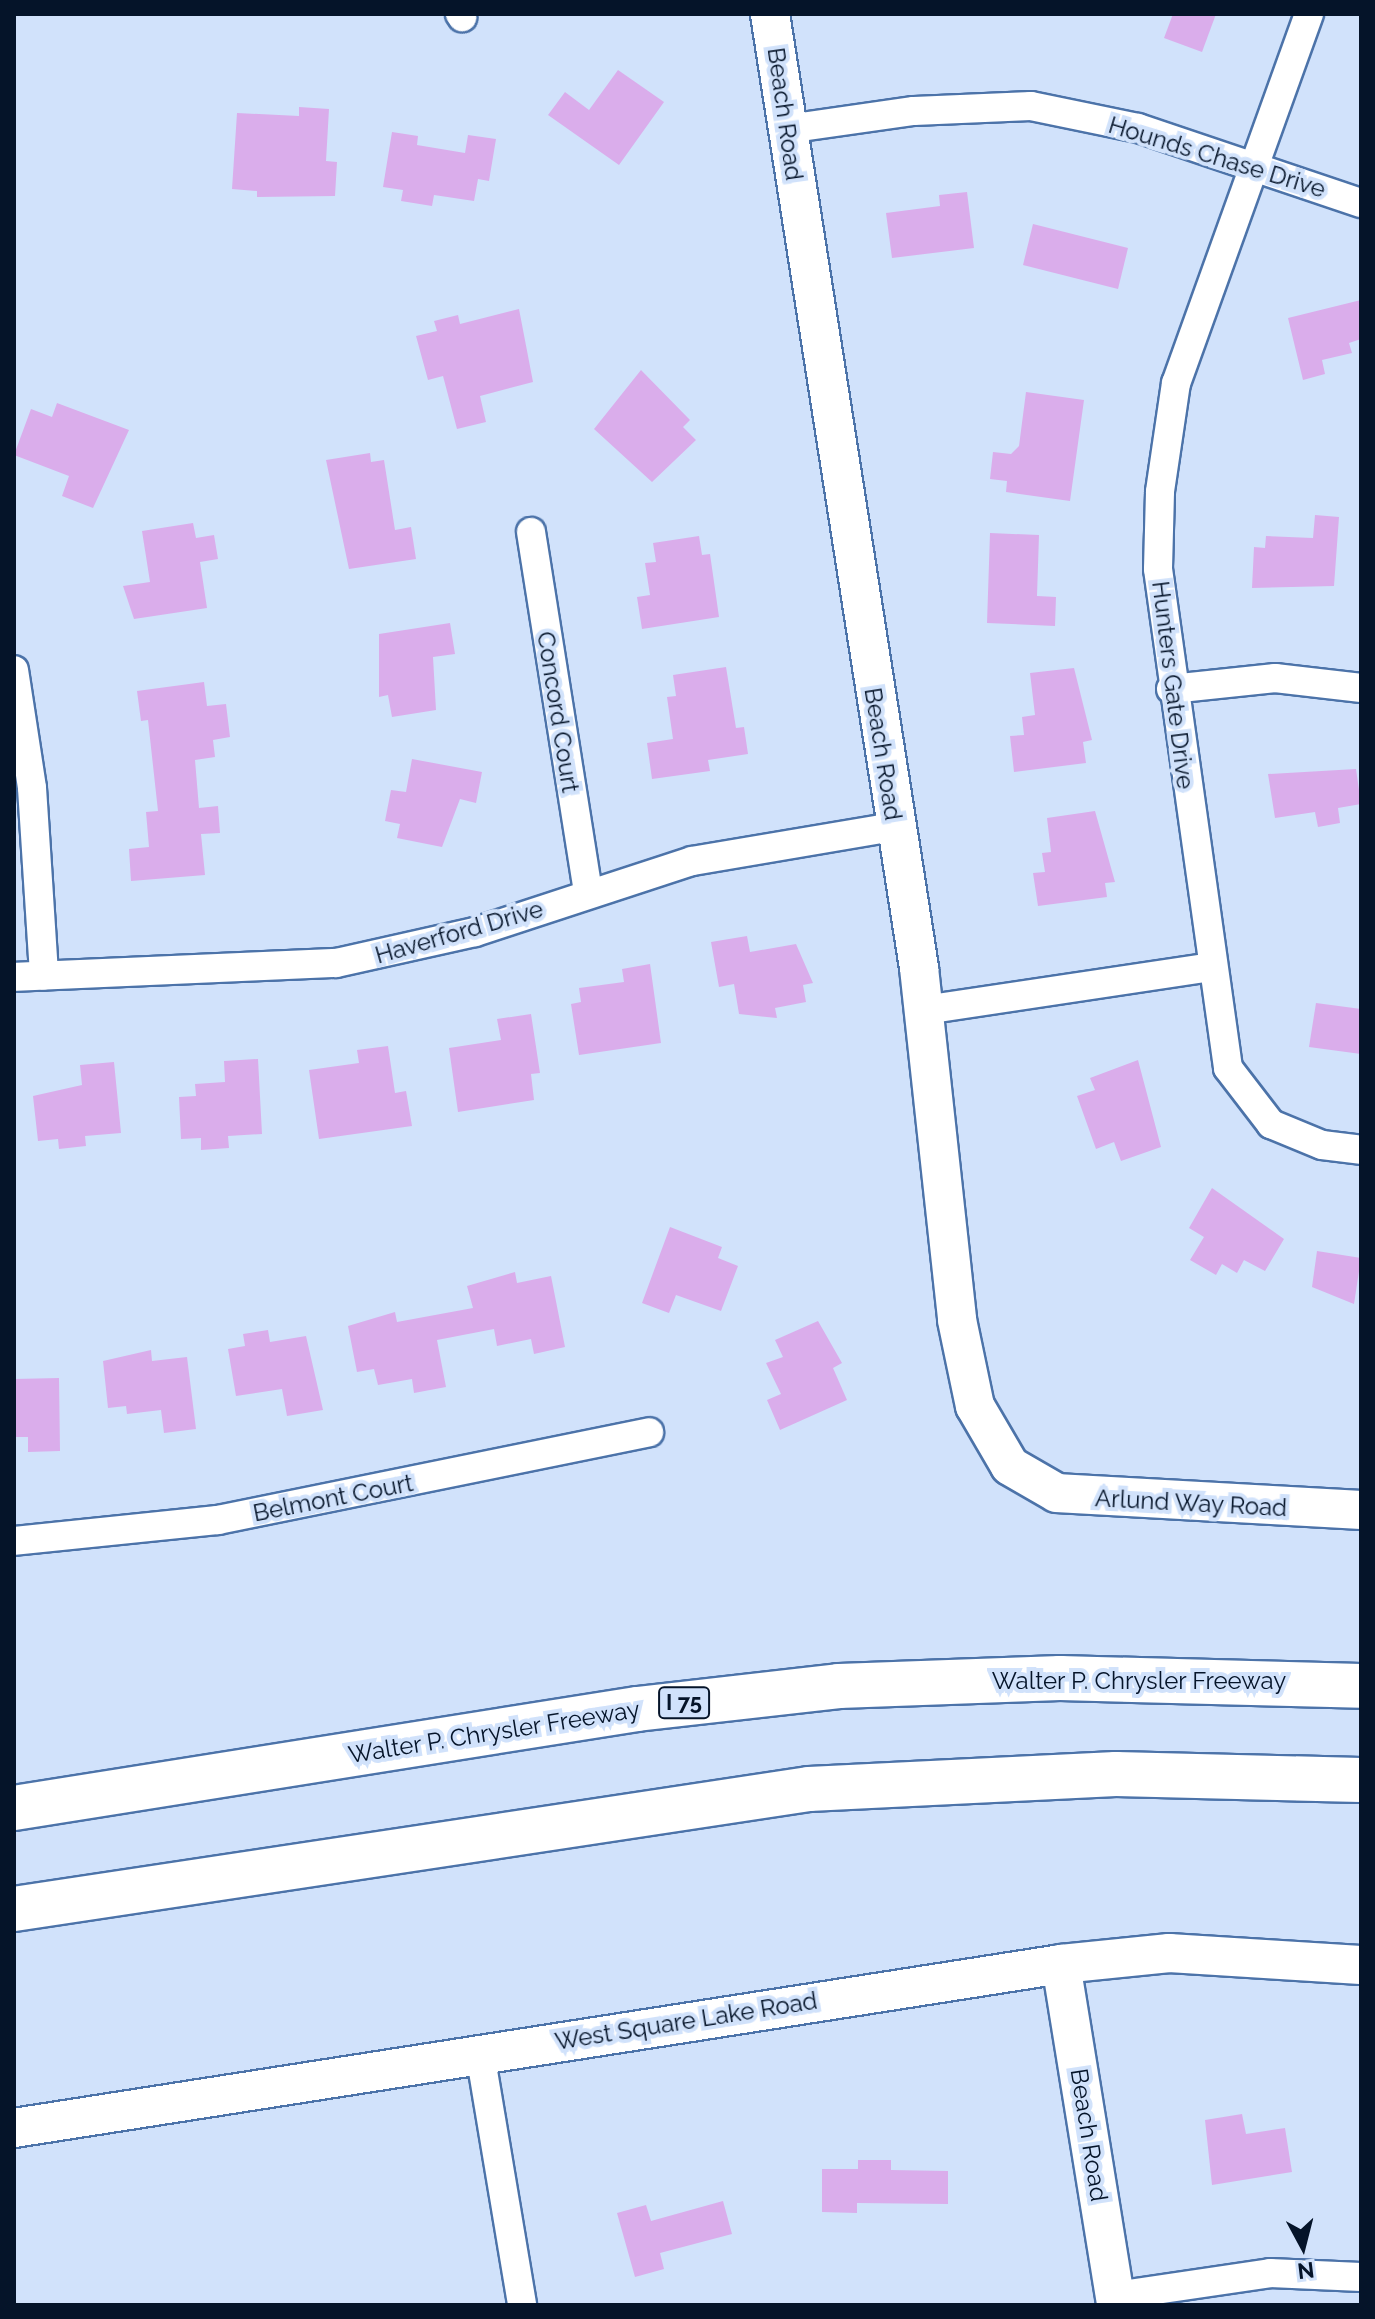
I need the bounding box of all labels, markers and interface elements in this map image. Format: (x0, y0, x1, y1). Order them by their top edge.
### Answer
street label: Beach Road (761, 46, 809, 182)
street label: Hounds Chase Drive (1105, 110, 1329, 204)
street label: Hunters Gate Drive (1146, 579, 1200, 791)
street label: Concord Court (531, 629, 585, 795)
street label: Beach Road (858, 686, 908, 822)
street label: Haverford Drive (372, 894, 546, 970)
street label: Belmont Court (251, 1468, 415, 1528)
street label: Arlund Way Road (1094, 1484, 1288, 1522)
street label: Walter P. Chrysler Freeway (991, 1667, 1287, 1695)
road number: I 75 (658, 1685, 710, 1721)
street label: Walter P. Chrysler Freeway (346, 1695, 642, 1769)
street label: West Square Lake Road (553, 1986, 819, 2056)
street label: Beach Road (1064, 2067, 1114, 2203)
north arrow (1263, 2207, 1343, 2287)
text: N (1296, 2257, 1316, 2285)

